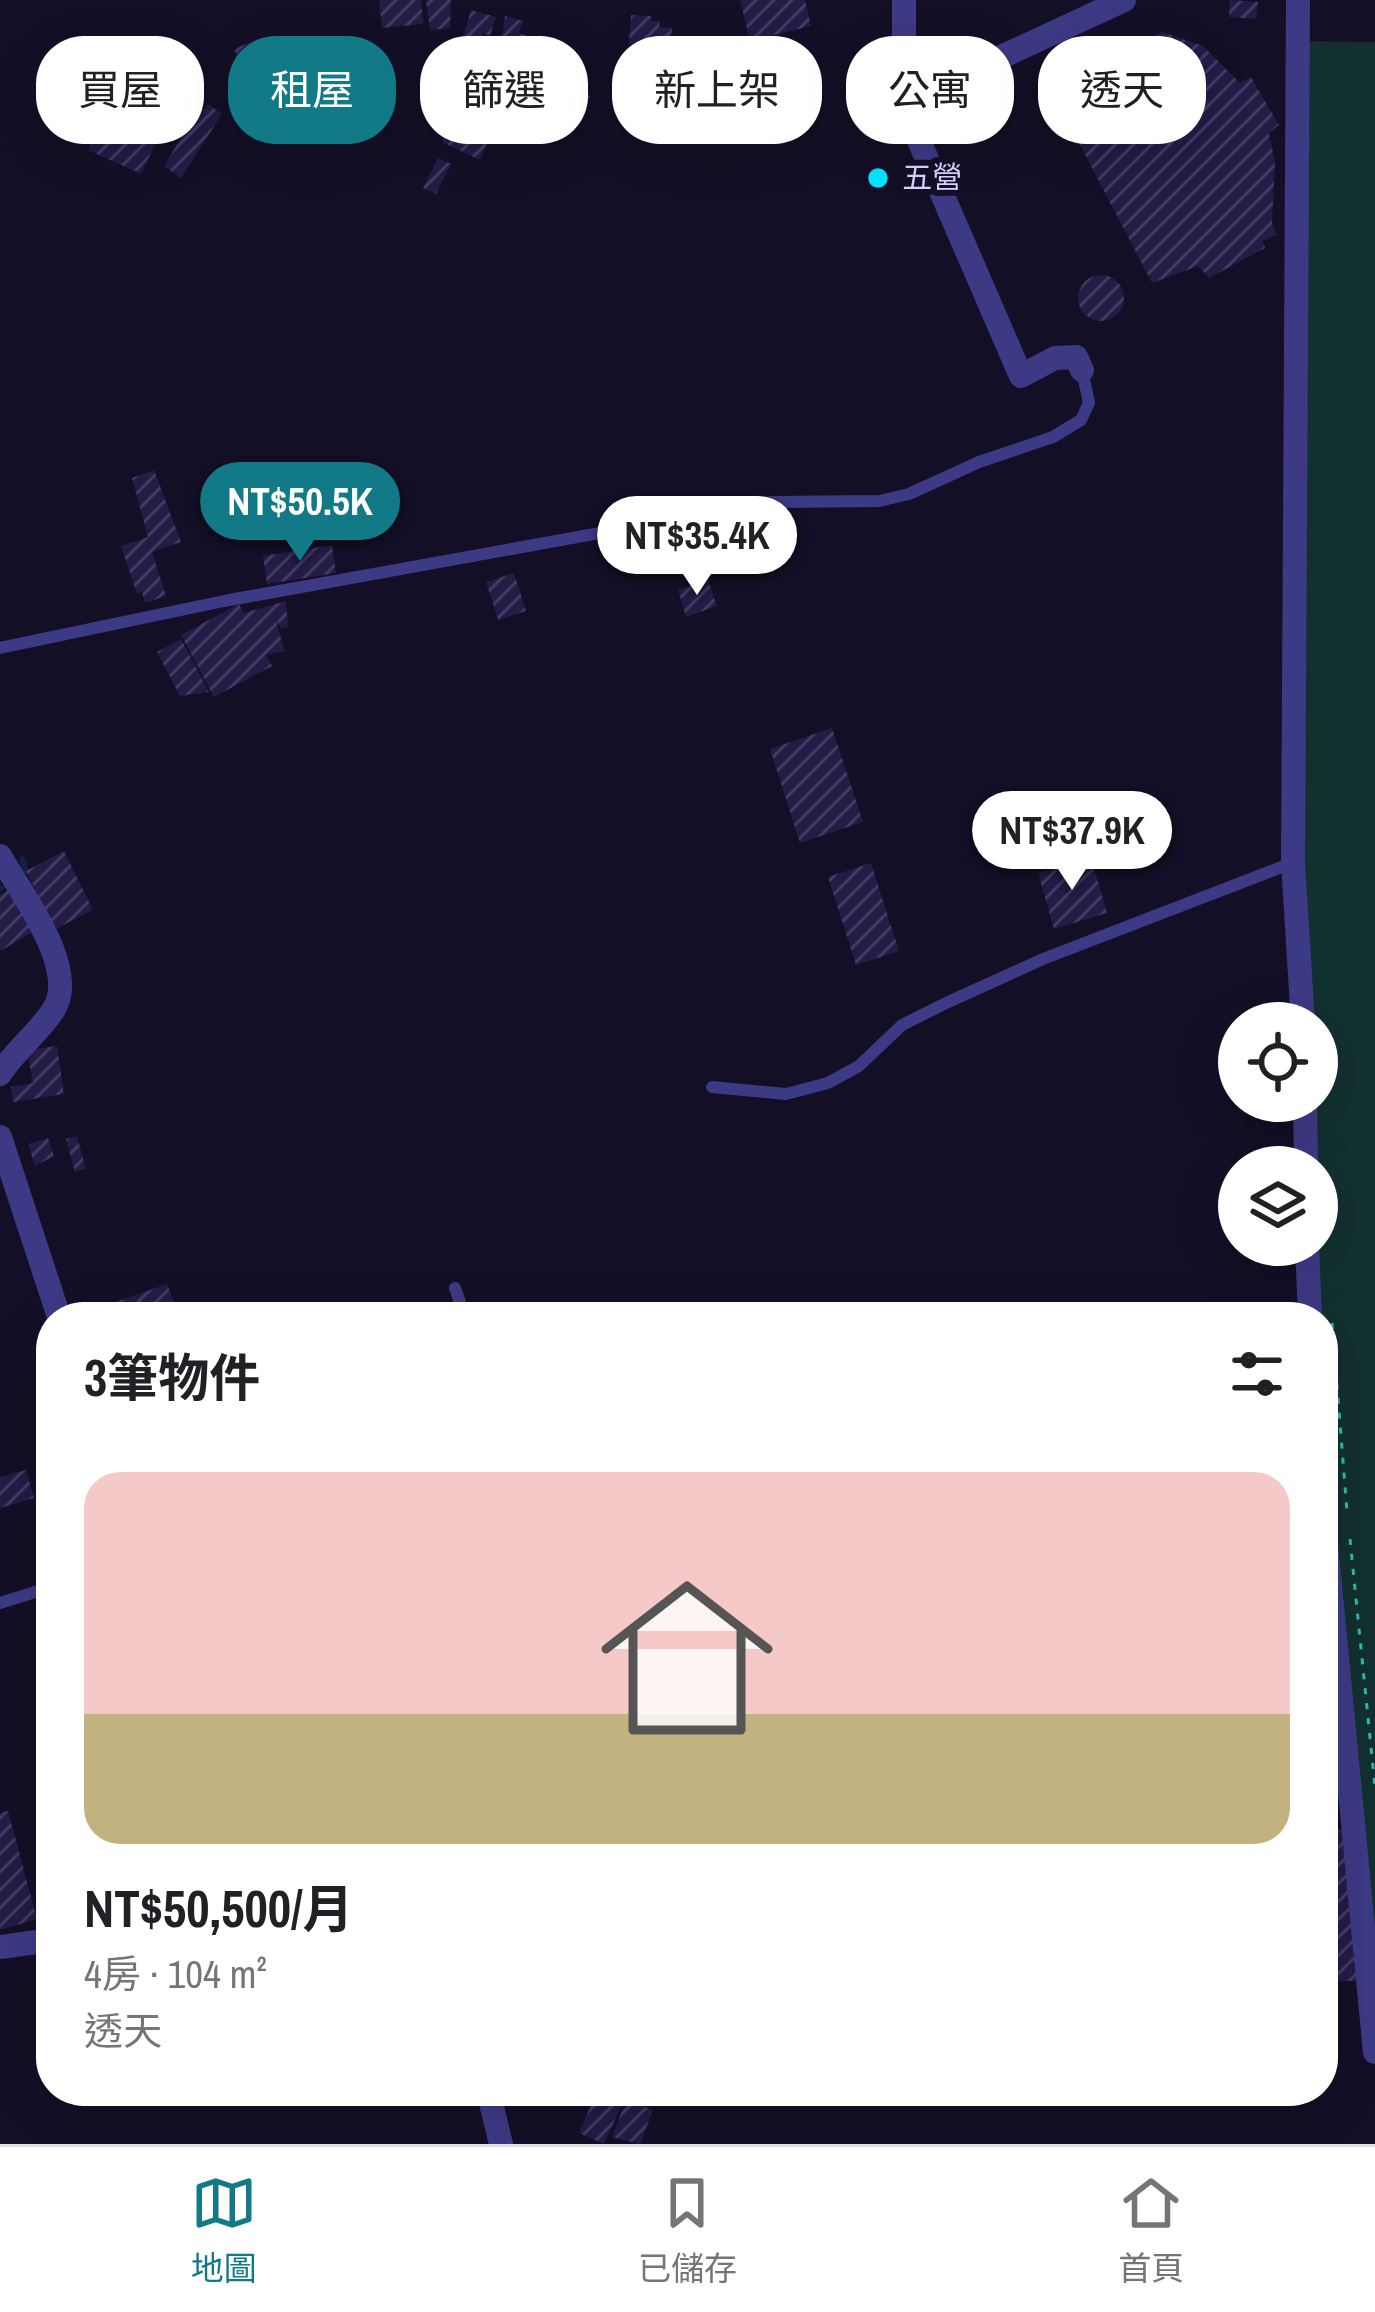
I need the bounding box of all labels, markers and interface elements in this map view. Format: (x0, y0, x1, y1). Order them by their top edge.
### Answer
chip: 買屋 (36, 36, 204, 144)
chip: 租屋 (228, 36, 396, 144)
chip: 篩選 (420, 36, 588, 144)
chip: 新上架 (612, 36, 822, 144)
chip: 公寓 (846, 36, 1014, 144)
chip: 透天 (1038, 36, 1206, 144)
place label: 五營 (902, 157, 962, 197)
marker: 五營 (865, 165, 891, 191)
pin: NT$50.5K (176, 462, 424, 564)
text: NT$50.5K (227, 475, 373, 527)
pin: NT$35.4K (573, 496, 821, 598)
text: NT$35.4K (624, 509, 770, 561)
pin: NT$37.9K (948, 791, 1196, 893)
text: NT$37.9K (999, 804, 1145, 856)
map controls (1218, 1002, 1338, 1266)
button: locate (1218, 1002, 1338, 1122)
button: layers (1218, 1146, 1338, 1266)
icon: filters (1224, 1341, 1290, 1407)
text: 3筆物件 (84, 1343, 260, 1412)
icon: home (579, 1550, 795, 1766)
text: NT$50,500/月 (84, 1874, 354, 1943)
text: 4房 · 104 m² (84, 1948, 267, 2000)
text: 透天 (84, 2005, 162, 2057)
tab: 地圖 (191, 2170, 257, 2290)
tab: 已儲存 (638, 2170, 737, 2290)
tab: 首頁 (1118, 2170, 1184, 2290)

